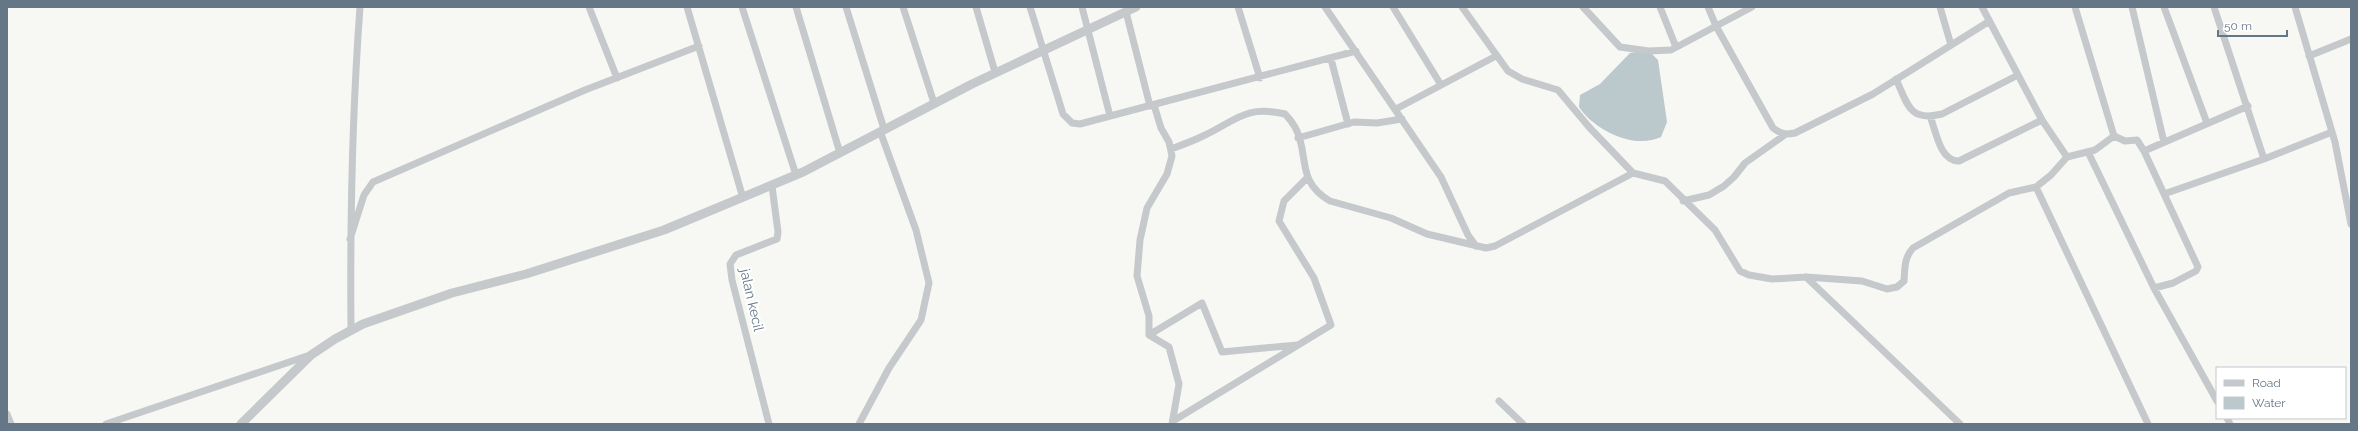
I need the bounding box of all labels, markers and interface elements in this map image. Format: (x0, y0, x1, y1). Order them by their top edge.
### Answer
scale bar (2218, 12, 2287, 38)
text: 50 m (2224, 19, 2252, 33)
street label: jalan kecil (737, 265, 767, 333)
legend (2216, 367, 2346, 419)
text: Road (2252, 376, 2281, 390)
text: Water (2252, 396, 2286, 410)

